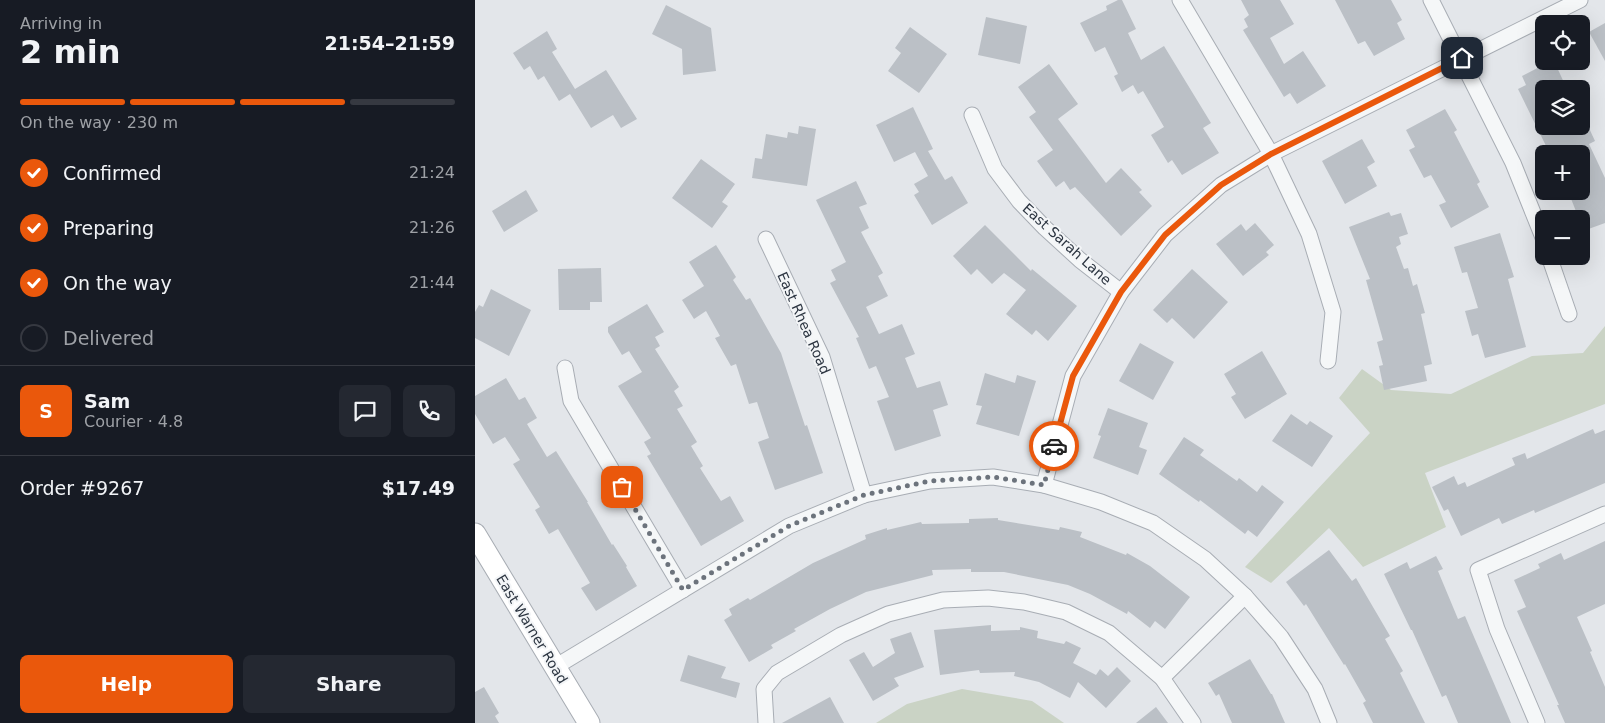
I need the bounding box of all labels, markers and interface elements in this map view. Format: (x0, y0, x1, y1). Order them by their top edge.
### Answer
text: Arriving in (20, 14, 102, 33)
map controls (1535, 15, 1590, 265)
button: locate (1535, 15, 1590, 70)
text: 21:54–21:59 (325, 32, 455, 54)
text: 2 min (20, 33, 121, 71)
pin (1441, 37, 1483, 79)
icon: home (1448, 44, 1476, 72)
button: layers (1535, 80, 1590, 135)
text: On the way · 230 m (20, 113, 178, 132)
button: + (1535, 145, 1590, 200)
icon: check (20, 159, 48, 187)
text: Confirmed (63, 162, 162, 184)
text: 21:24 (409, 163, 455, 182)
street label: East Sarah Lane (1019, 200, 1115, 288)
button: − (1535, 210, 1590, 265)
icon: check (20, 214, 48, 242)
text: Preparing (63, 217, 154, 239)
text: 21:26 (409, 218, 455, 237)
icon: check (20, 269, 48, 297)
street label: East Rhea Road (774, 269, 834, 377)
text: On the way (63, 272, 172, 294)
text: 21:44 (409, 273, 455, 292)
text: Delivered (63, 327, 154, 349)
button: chat (339, 385, 391, 437)
button: phone (403, 385, 455, 437)
text: Sam (84, 390, 130, 412)
text: S (39, 400, 53, 422)
text: Courier · 4.8 (84, 412, 183, 431)
courier (1029, 421, 1079, 471)
icon: car (1040, 432, 1068, 460)
pin (601, 466, 643, 508)
icon: bag (608, 473, 636, 501)
text: Order #9267 (20, 477, 144, 499)
text: $17.49 (382, 477, 455, 499)
street label: East Warner Road (493, 572, 571, 686)
button: Help (20, 655, 233, 713)
button: Share (243, 655, 455, 713)

